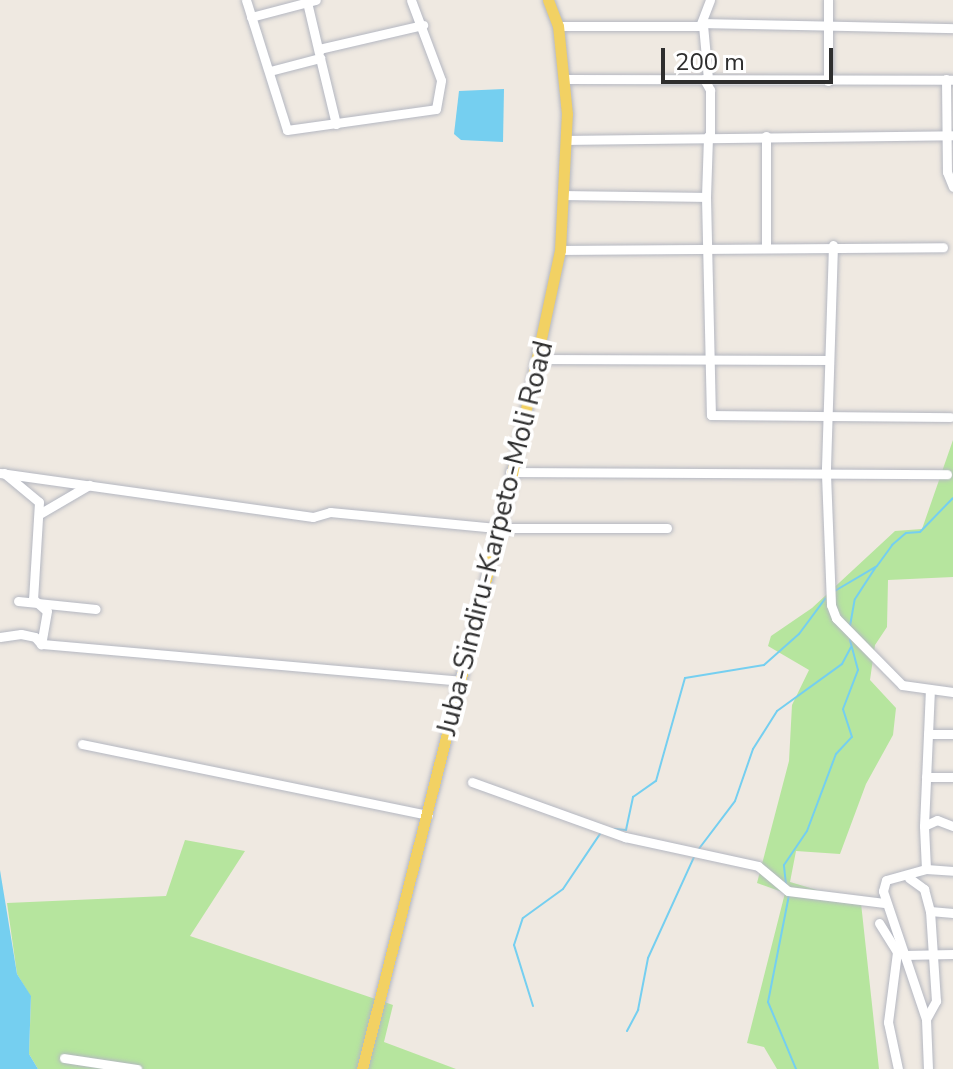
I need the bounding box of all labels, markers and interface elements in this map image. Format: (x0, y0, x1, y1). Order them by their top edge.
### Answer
scale bar (665, 32, 837, 82)
text: 200 m (675, 46, 745, 78)
street label: Juba-Sindiru-Karpeto-Moli Road (430, 337, 560, 739)

